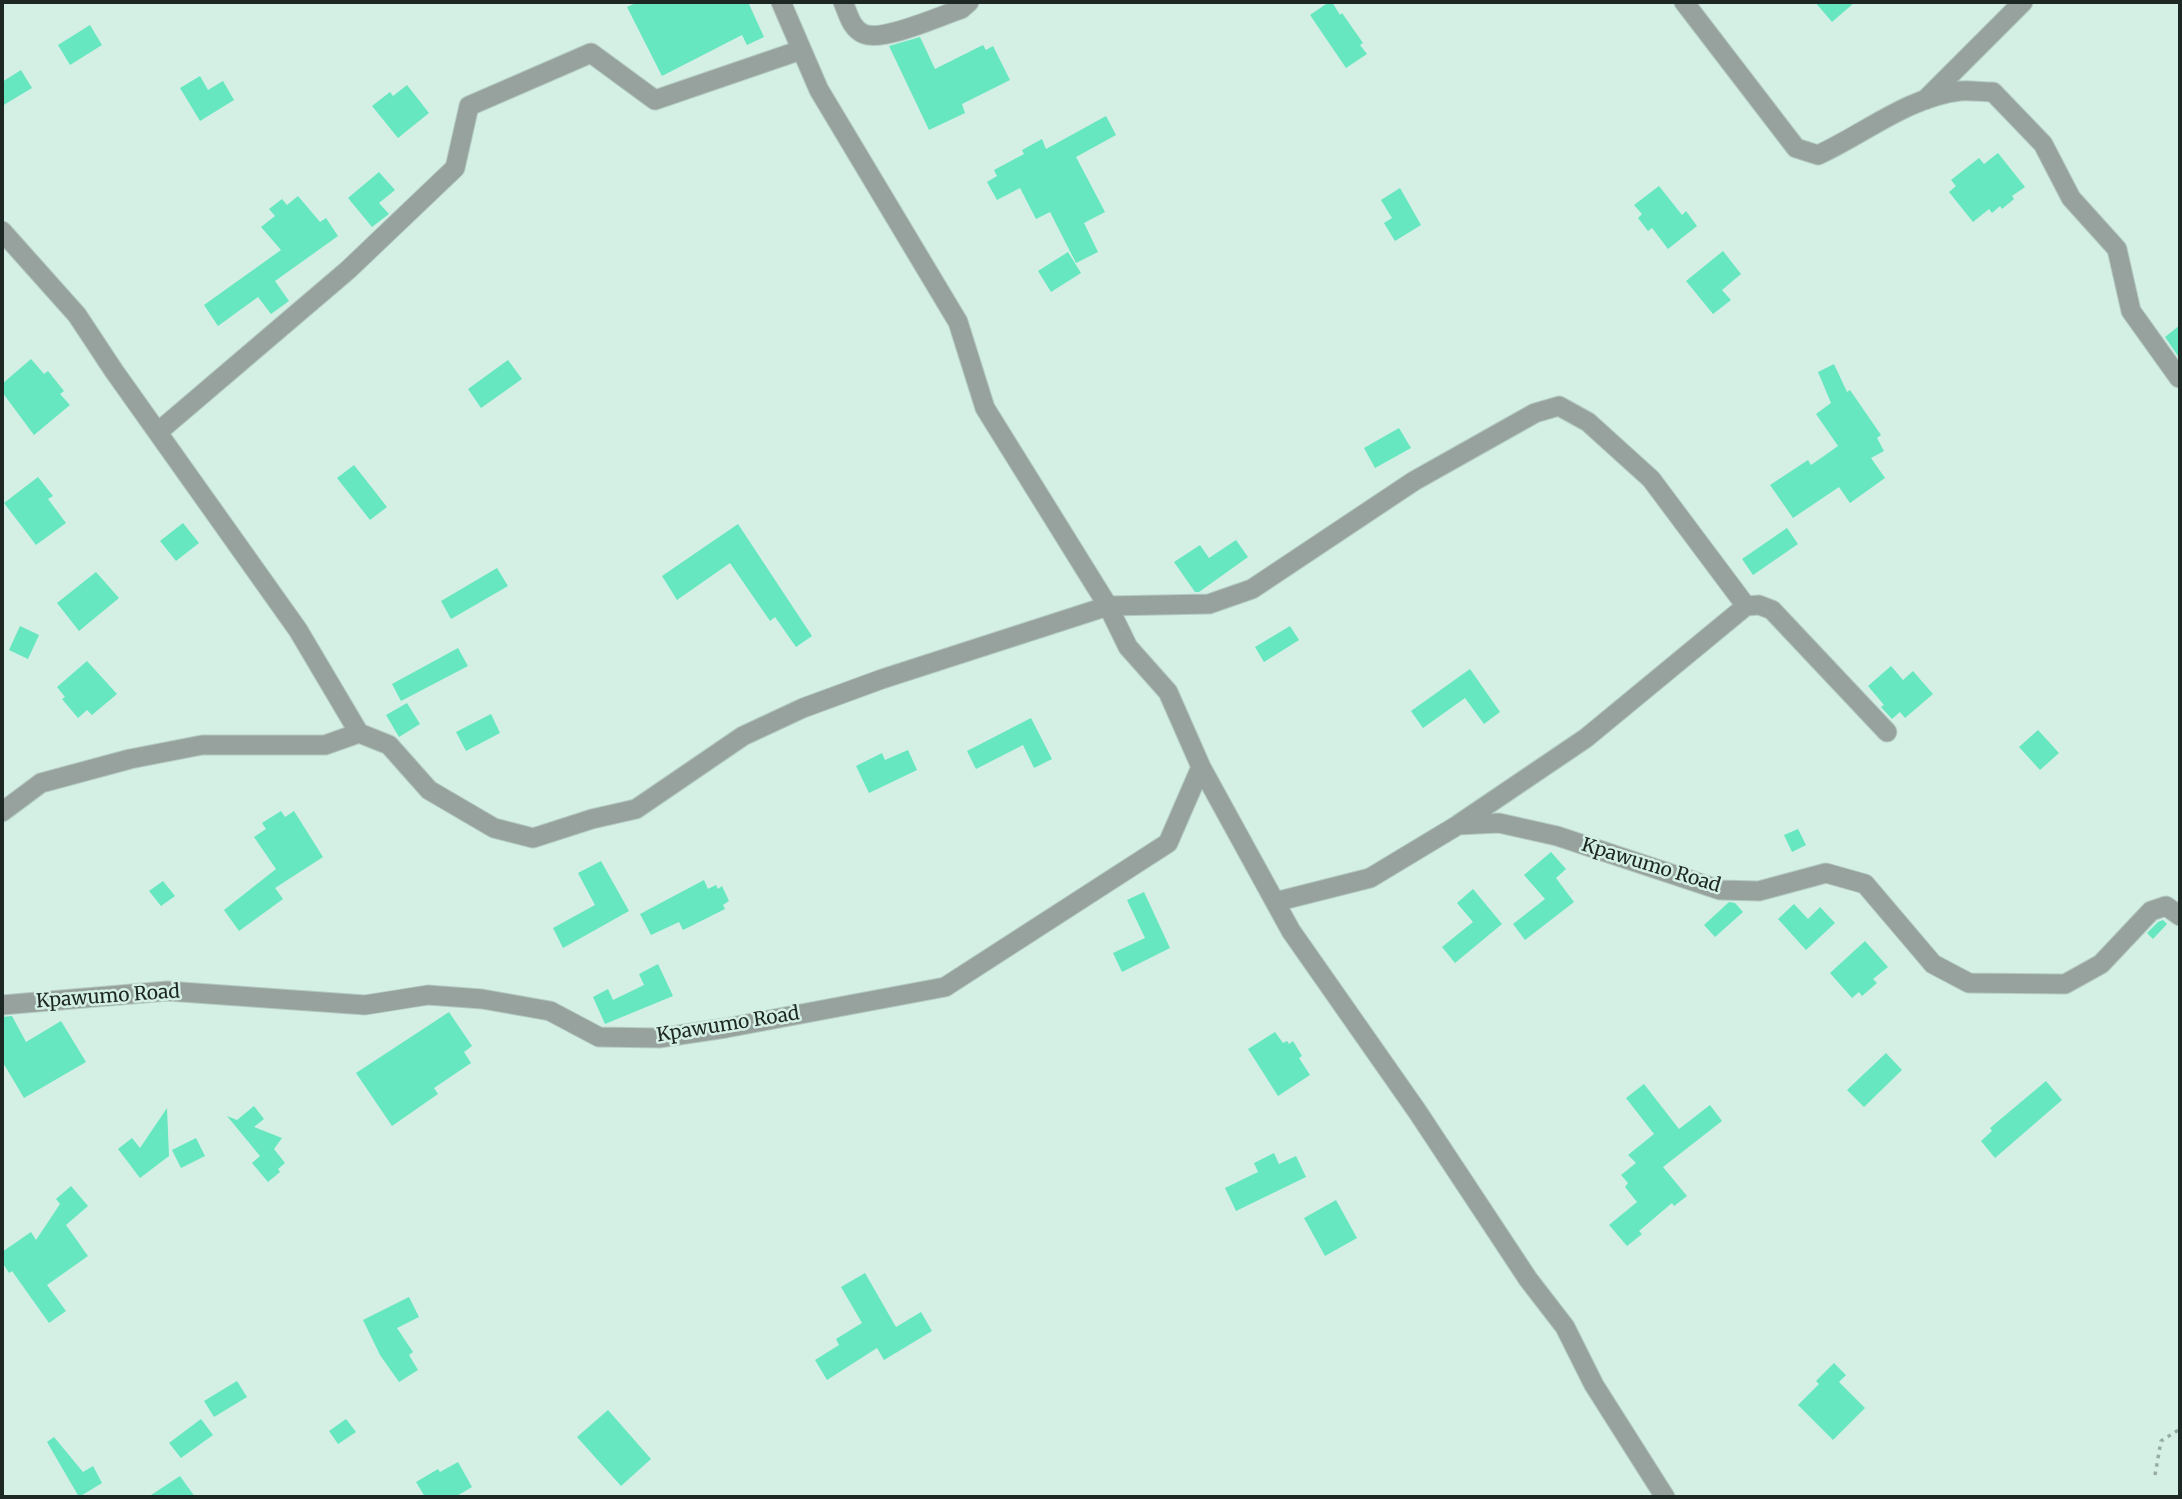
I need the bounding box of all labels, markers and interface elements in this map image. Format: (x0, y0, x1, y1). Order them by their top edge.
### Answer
street label: Kpawumo Road (1579, 834, 1723, 898)
street label: Kpawumo Road (35, 981, 181, 1013)
street label: Kpawumo Road (655, 1002, 801, 1048)

